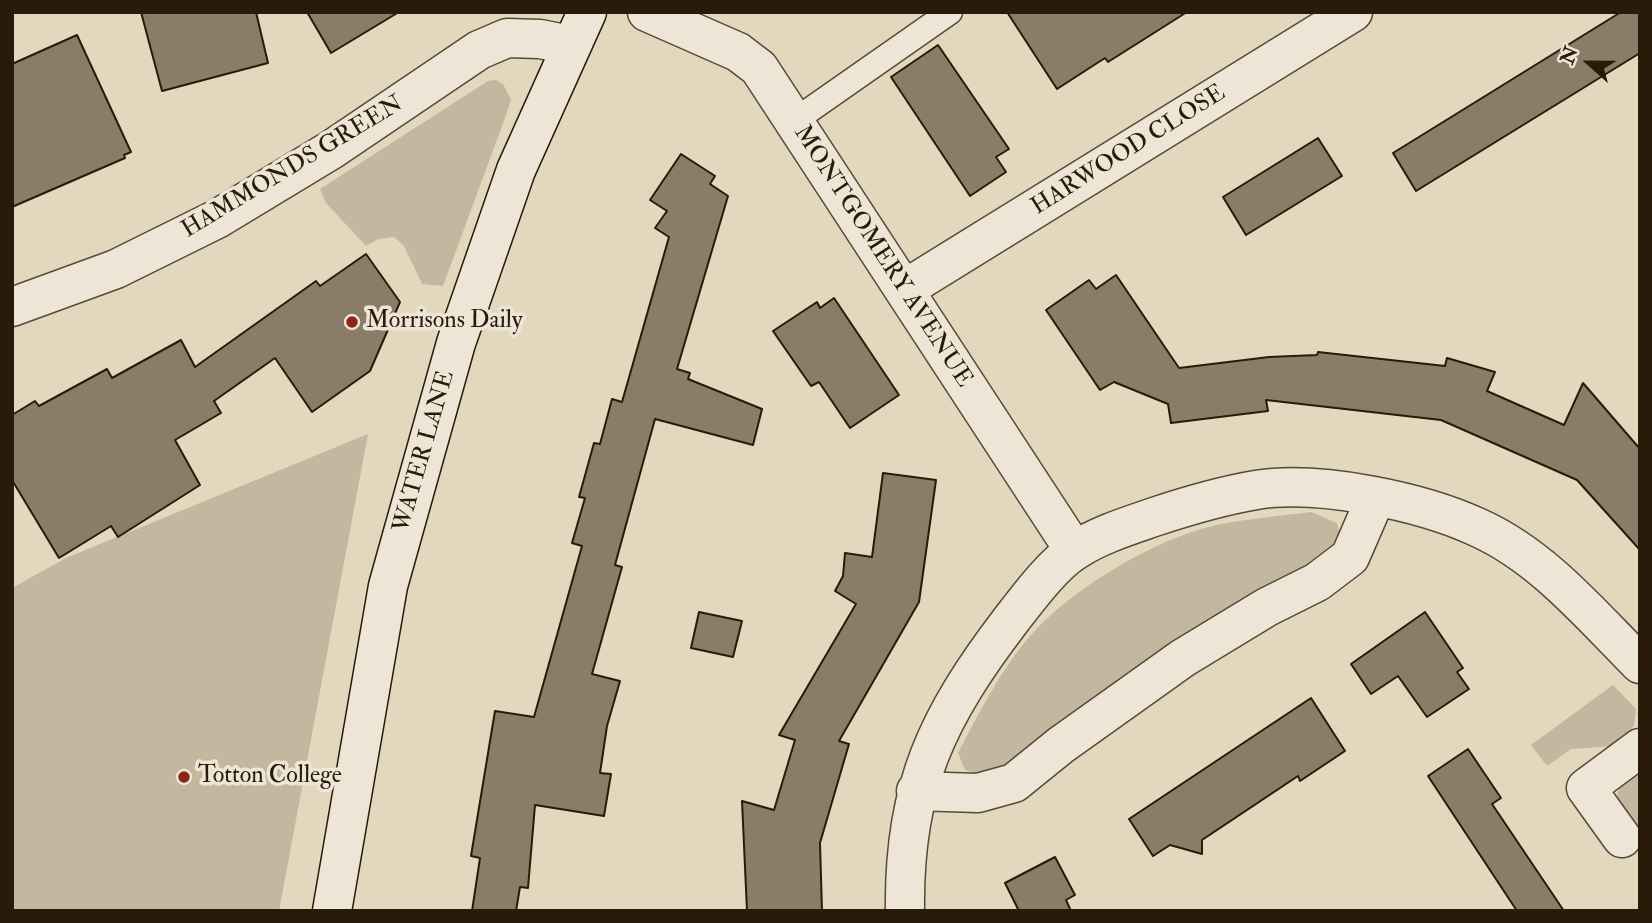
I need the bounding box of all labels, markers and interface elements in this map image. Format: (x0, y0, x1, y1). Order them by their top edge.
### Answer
north arrow (1554, 28, 1624, 98)
text: N (1555, 43, 1584, 68)
street label: HARWOOD CLOSE (1027, 80, 1231, 222)
street label: HAMMONDS GREEN (177, 90, 409, 246)
street label: MONTGOMERY AVENUE (786, 121, 978, 393)
place label: Morrisons Daily (366, 308, 522, 336)
marker: Morrisons Daily (344, 314, 360, 330)
street label: WATER LANE (388, 368, 462, 536)
place label: Totton College (198, 763, 342, 791)
marker: Totton College (176, 769, 192, 785)

